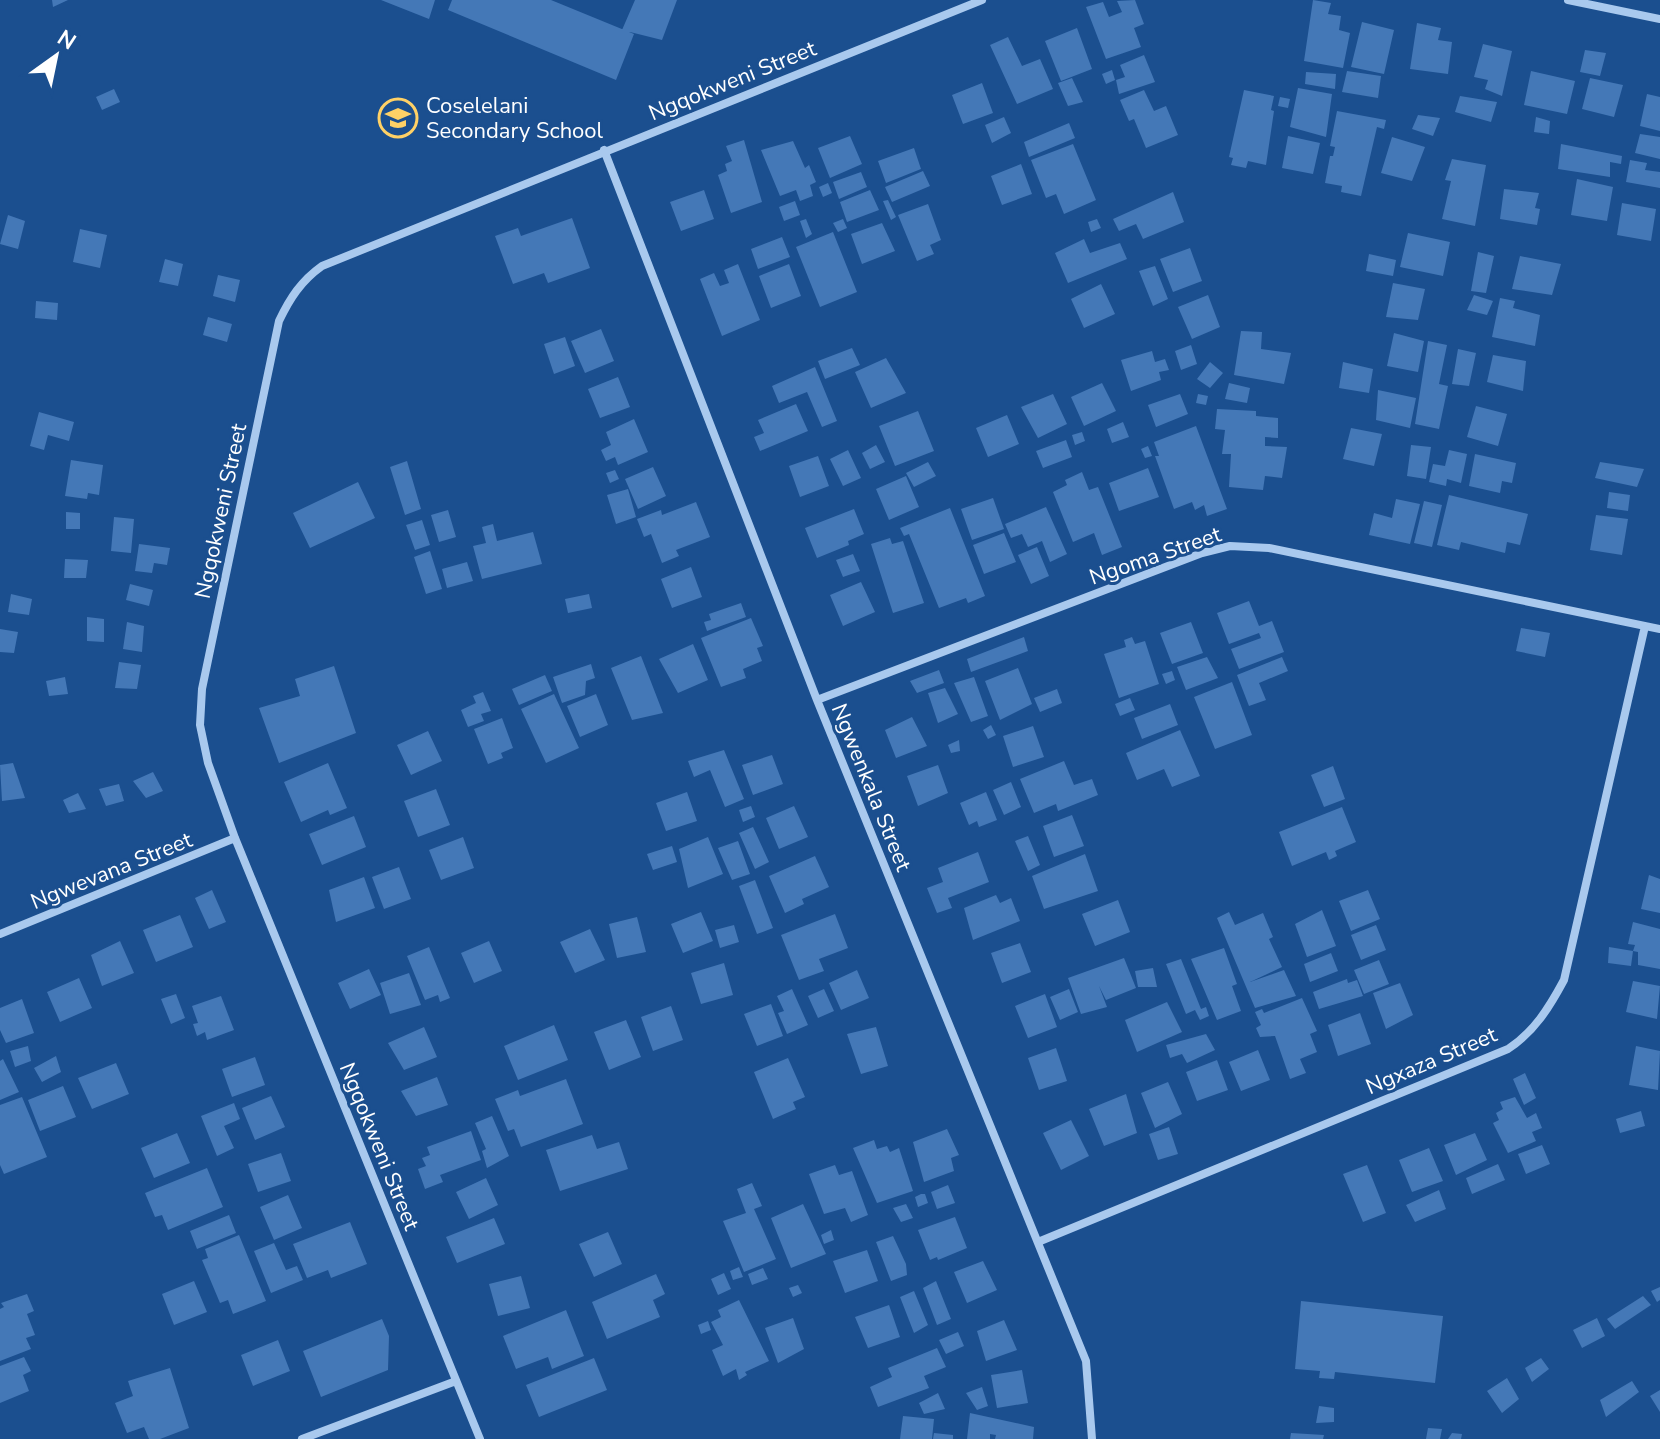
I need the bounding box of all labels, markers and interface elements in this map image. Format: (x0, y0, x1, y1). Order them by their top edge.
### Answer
north arrow (16, 16, 96, 96)
text: N (51, 23, 81, 57)
street label: Ngqokweni Street (644, 34, 821, 128)
place label: Coselelani Secondary School (426, 91, 604, 146)
school or university icon: Coselelani Secondary School (377, 97, 419, 139)
street label: Ngqokweni Street (188, 421, 254, 601)
street label: Ngoma Street (1085, 519, 1226, 593)
street label: Ngwenkala Street (824, 699, 918, 876)
street label: Ngwevana Street (26, 825, 197, 917)
street label: Ngxaza Street (1361, 1020, 1502, 1102)
street label: Ngqokweni Street (332, 1058, 426, 1235)

